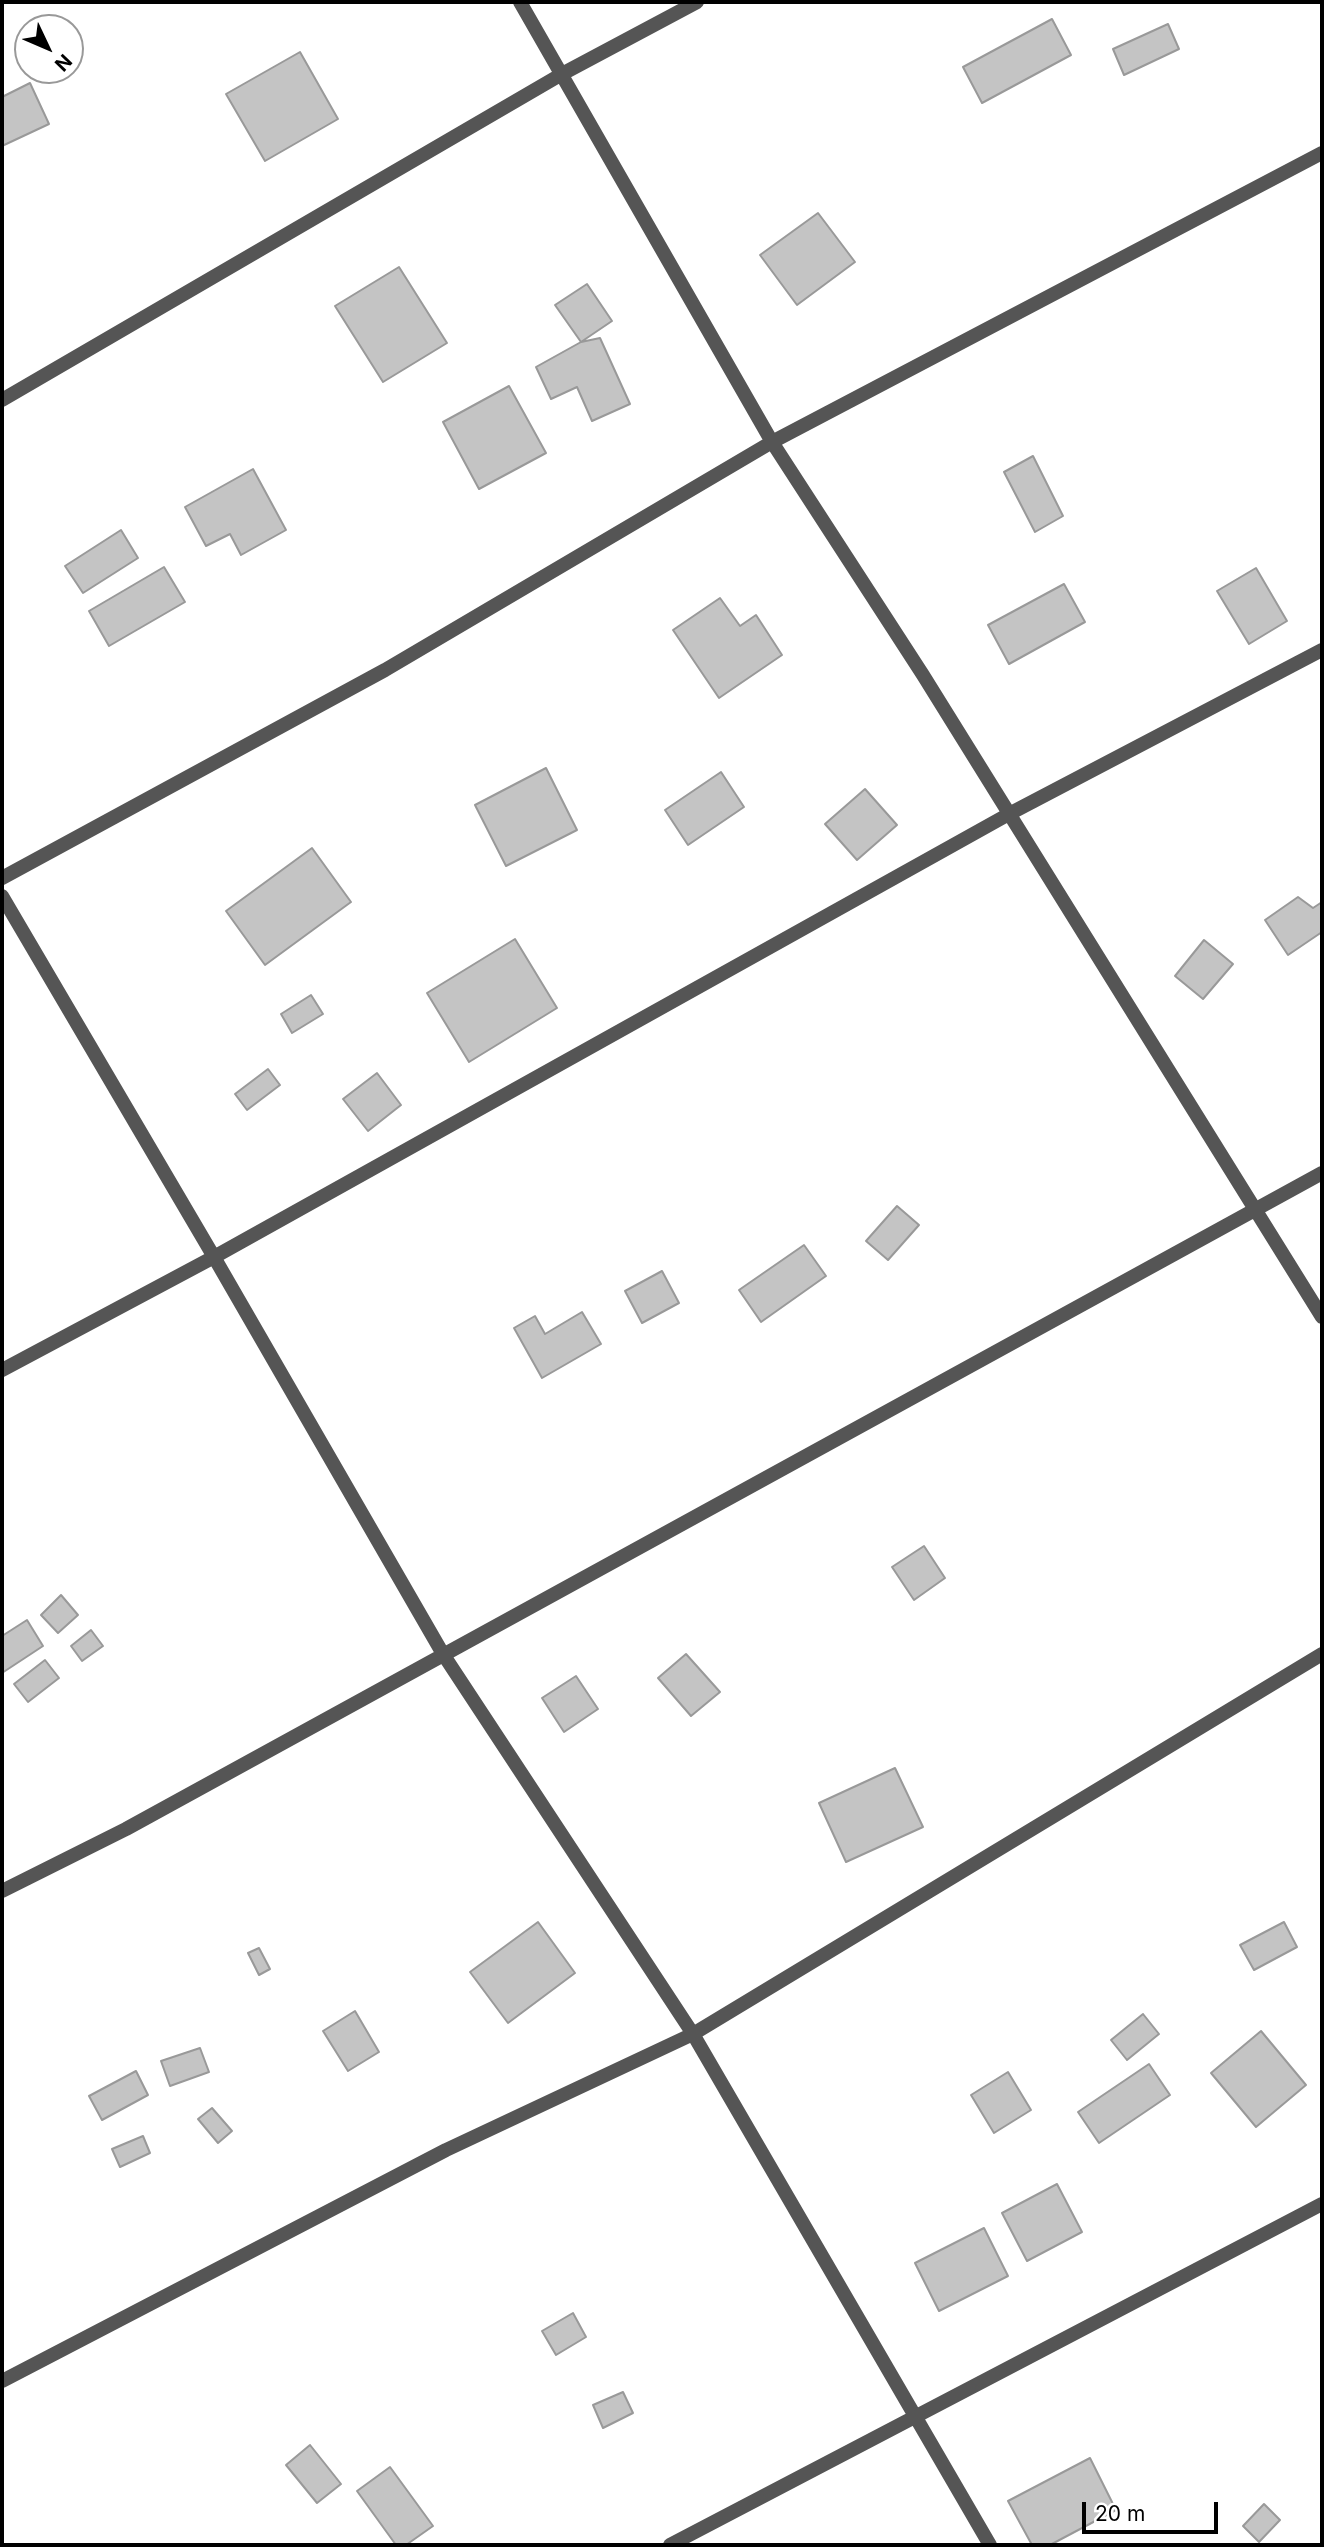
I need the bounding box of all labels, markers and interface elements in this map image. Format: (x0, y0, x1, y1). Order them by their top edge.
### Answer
north arrow (14, 14, 84, 84)
text: N (50, 49, 76, 76)
scale bar (1086, 2488, 1222, 2532)
text: 20 m (1095, 2501, 1145, 2526)

